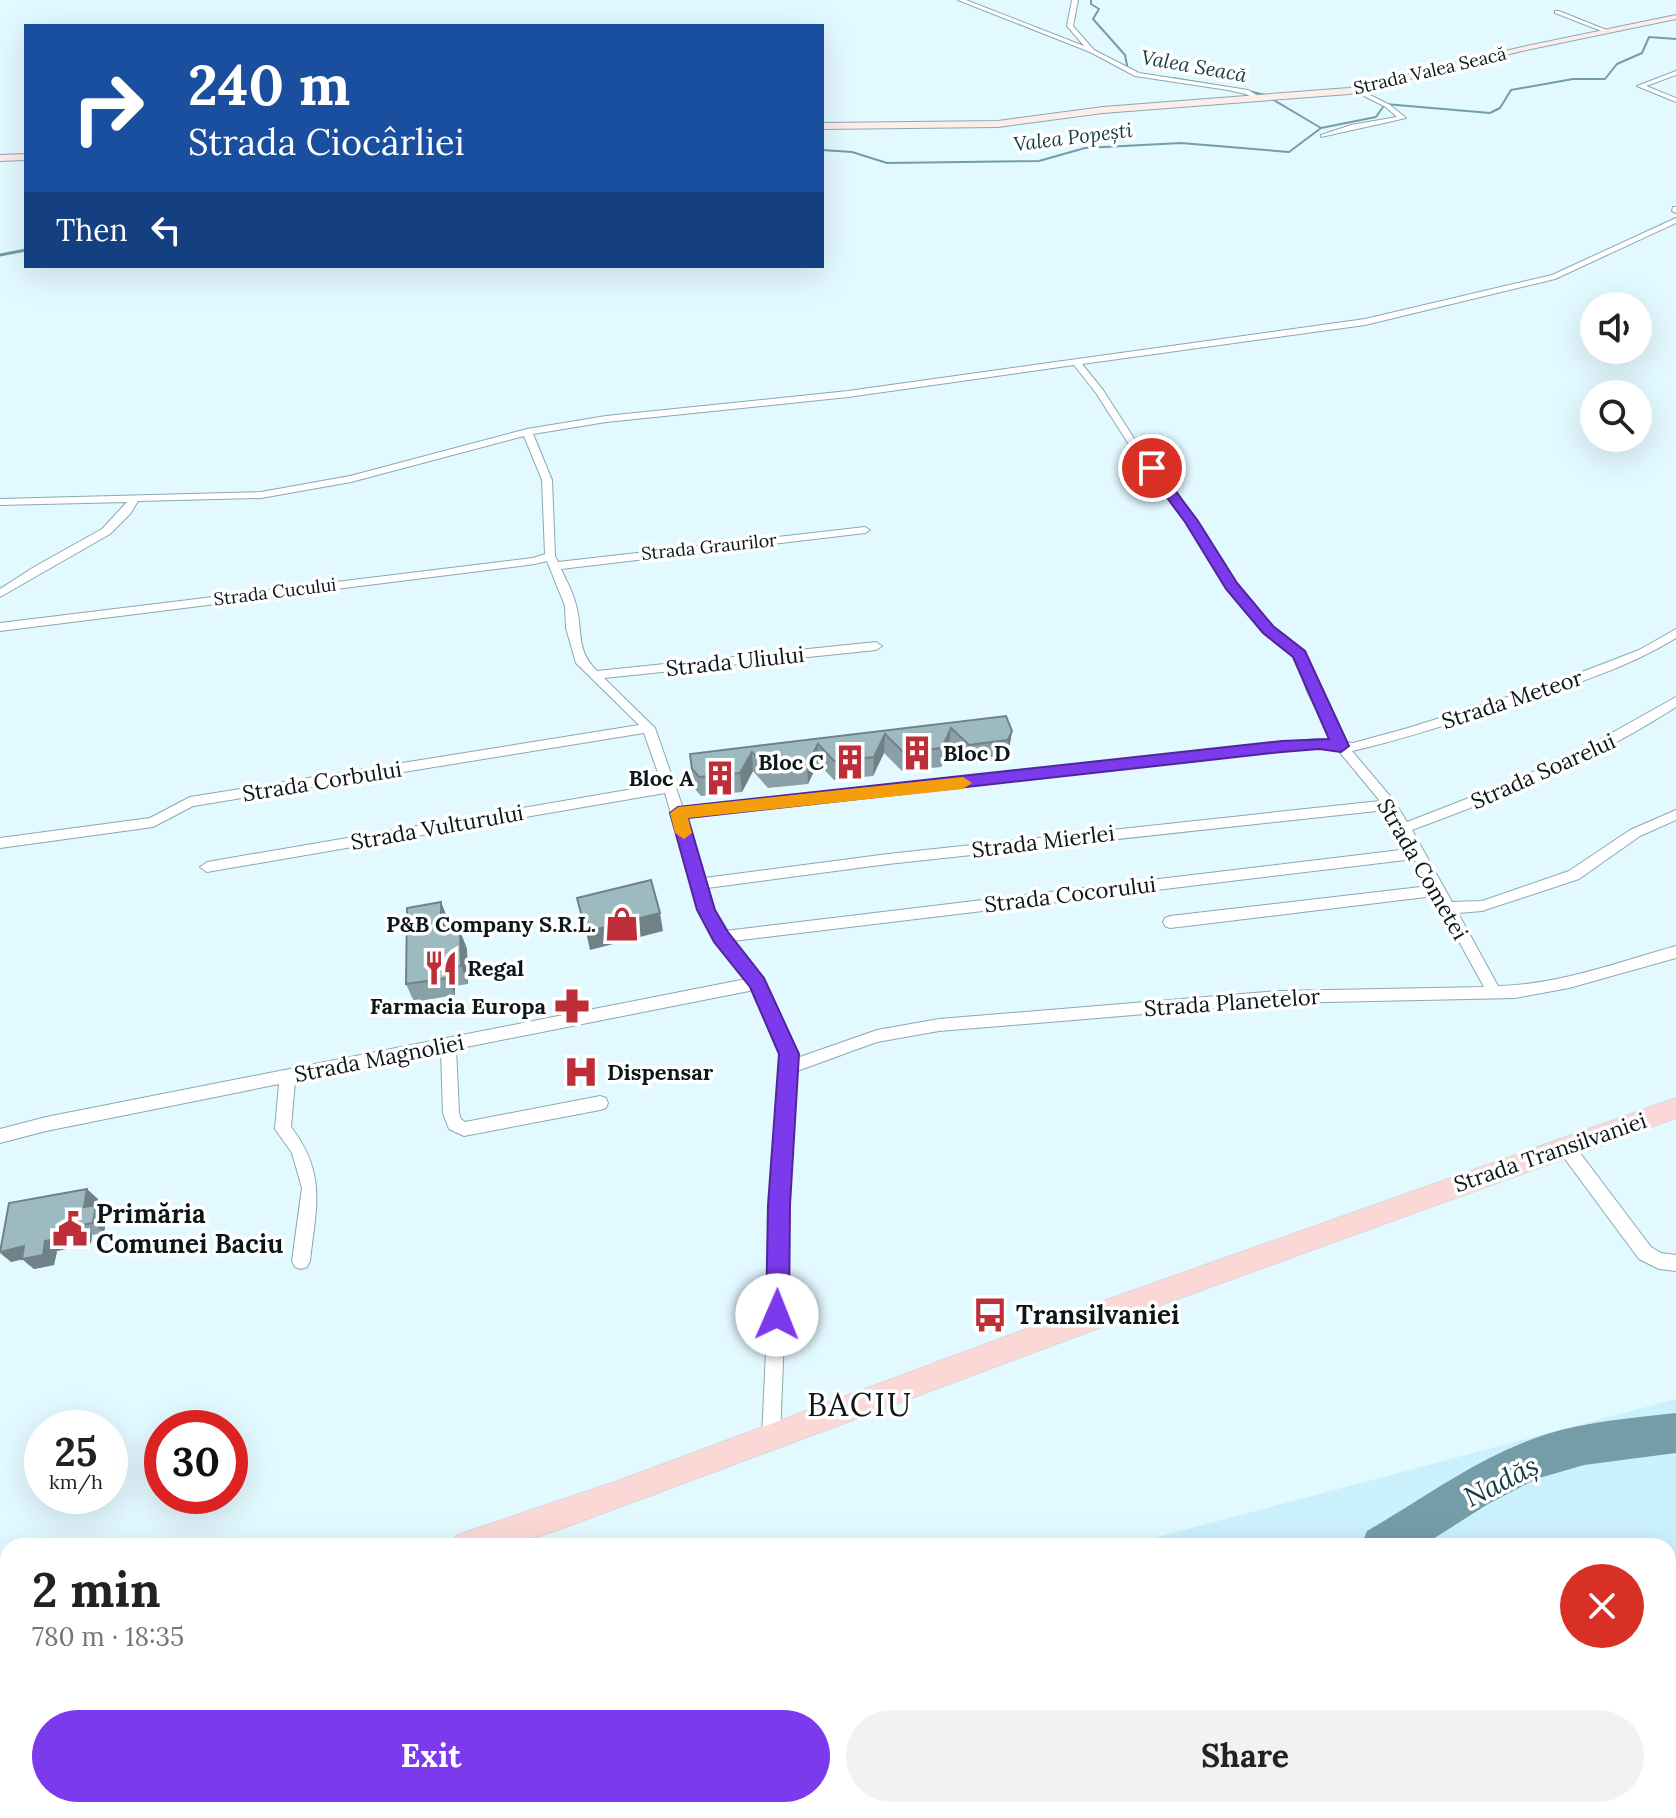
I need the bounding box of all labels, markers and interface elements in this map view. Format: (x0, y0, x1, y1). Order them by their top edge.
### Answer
street label: Strada Valea Seacă (1351, 42, 1509, 99)
water label: Valea Seacă (1139, 44, 1249, 87)
text: 240 m (188, 49, 350, 120)
icon: right (56, 56, 160, 160)
water label: Valea Popești (1012, 117, 1134, 156)
text: Strada Ciocârliei (188, 119, 465, 165)
icon: left (144, 208, 188, 252)
text: Then (56, 211, 128, 249)
map controls (1580, 292, 1652, 452)
button: sound (1580, 292, 1652, 364)
button: search (1580, 380, 1652, 452)
pin (1118, 434, 1186, 502)
icon: arrive (1130, 446, 1174, 490)
street label: Strada Graurilor (640, 528, 778, 565)
street label: Strada Cucului (212, 573, 337, 610)
street label: Strada Uliului (664, 640, 806, 682)
street label: Strada Meteor (1438, 663, 1586, 735)
street label: Strada Soarelui (1466, 727, 1620, 815)
building icon: Bloc D (898, 734, 936, 772)
place label: Bloc D (943, 739, 1011, 767)
building icon: Bloc C (831, 743, 869, 781)
place label: Bloc C (758, 748, 824, 776)
street label: Strada Corbului (240, 755, 404, 807)
building icon: Bloc A (701, 759, 739, 797)
place label: Bloc A (628, 764, 694, 792)
street label: Strada Cometei (1371, 793, 1475, 945)
street label: Strada Vulturului (349, 798, 525, 856)
street label: Strada Mierlei (970, 818, 1116, 864)
street label: Strada Cocorului (983, 870, 1157, 918)
shop icon: P&B Company S.R.L. (603, 905, 641, 943)
place label: P&B Company S.R.L. (386, 910, 596, 938)
restaurant icon: Regal (422, 949, 460, 987)
place label: Regal (467, 954, 524, 982)
street label: Strada Planetelor (1143, 982, 1321, 1022)
pharmacy icon: Farmacia Europa (553, 987, 591, 1025)
place label: Farmacia Europa (370, 992, 546, 1020)
street label: Strada Magnoliei (292, 1028, 466, 1088)
hospital icon: Dispensar (562, 1053, 600, 1091)
place label: Dispensar (607, 1058, 714, 1086)
street label: Strada Transilvaniei (1450, 1106, 1650, 1198)
place label: Primăria Comunei Baciu (96, 1197, 283, 1260)
public building icon: Primăria Comunei Baciu (51, 1210, 89, 1248)
position arrow (735, 1273, 819, 1357)
bus stop icon: Transilvaniei (971, 1296, 1009, 1334)
place label: Transilvaniei (1016, 1298, 1179, 1331)
district label: BACIU (807, 1384, 913, 1425)
speed limit sign: 30 (144, 1410, 248, 1514)
text: 25 (55, 1426, 97, 1477)
water label: Nadăș (1458, 1447, 1544, 1515)
text: km/h (49, 1469, 103, 1494)
text: 2 min (32, 1559, 161, 1620)
button: close (1560, 1564, 1644, 1648)
text: 780 m · 18:35 (32, 1620, 184, 1653)
button: Exit (32, 1710, 830, 1802)
button: Share (846, 1710, 1644, 1802)

